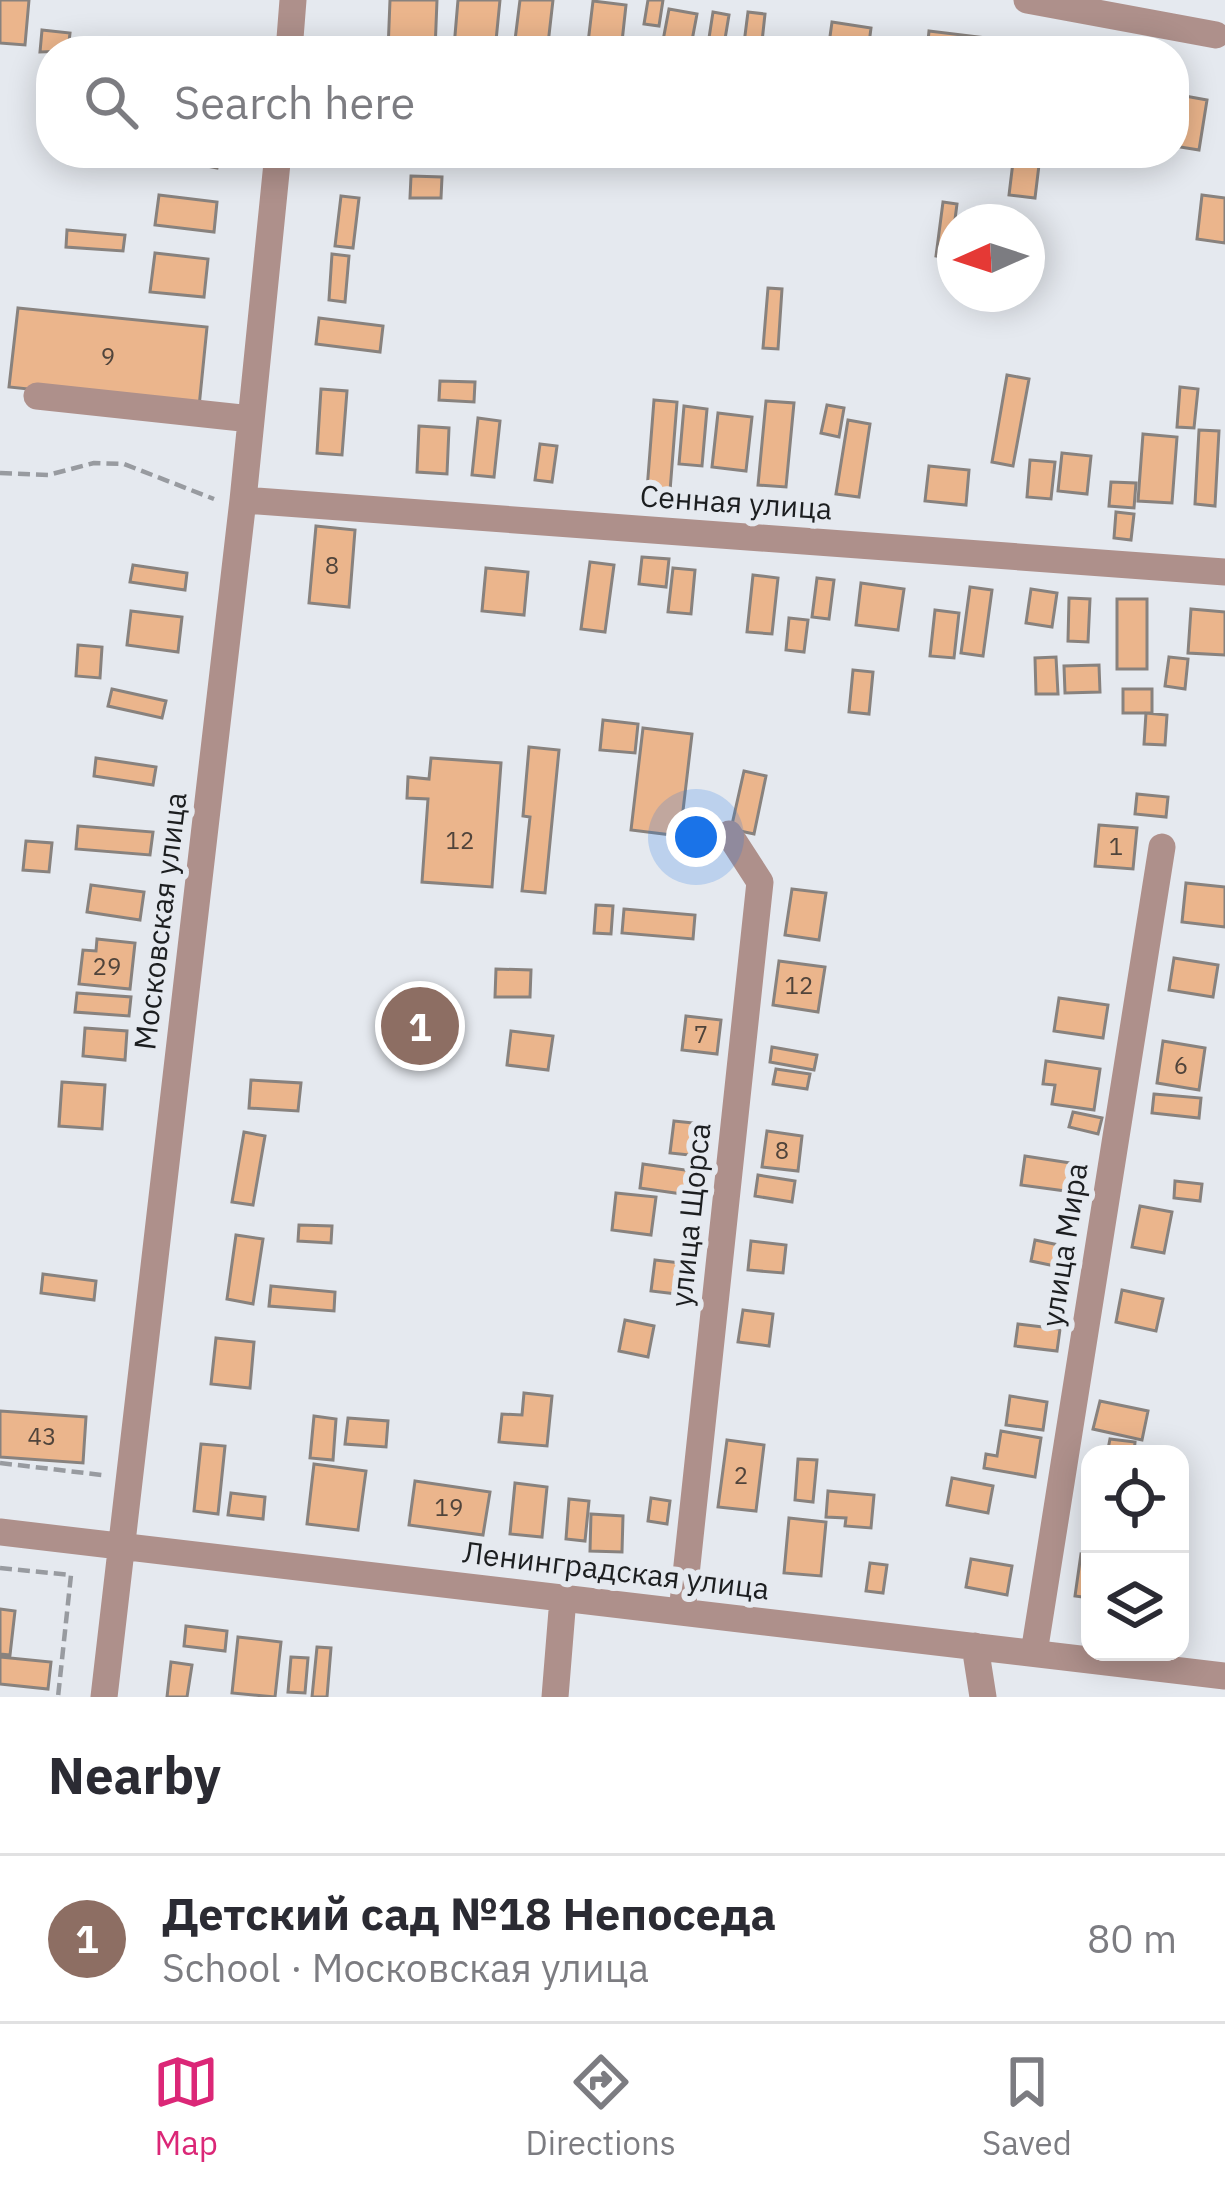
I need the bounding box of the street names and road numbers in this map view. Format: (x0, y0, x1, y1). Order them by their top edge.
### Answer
street label: Сенная улица (639, 475, 834, 528)
street label: Московская улица (124, 790, 195, 1052)
street label: улица Щорса (660, 1121, 719, 1309)
street label: улица Мира (1031, 1160, 1096, 1330)
street label: Ленинградская улица (461, 1531, 772, 1608)

